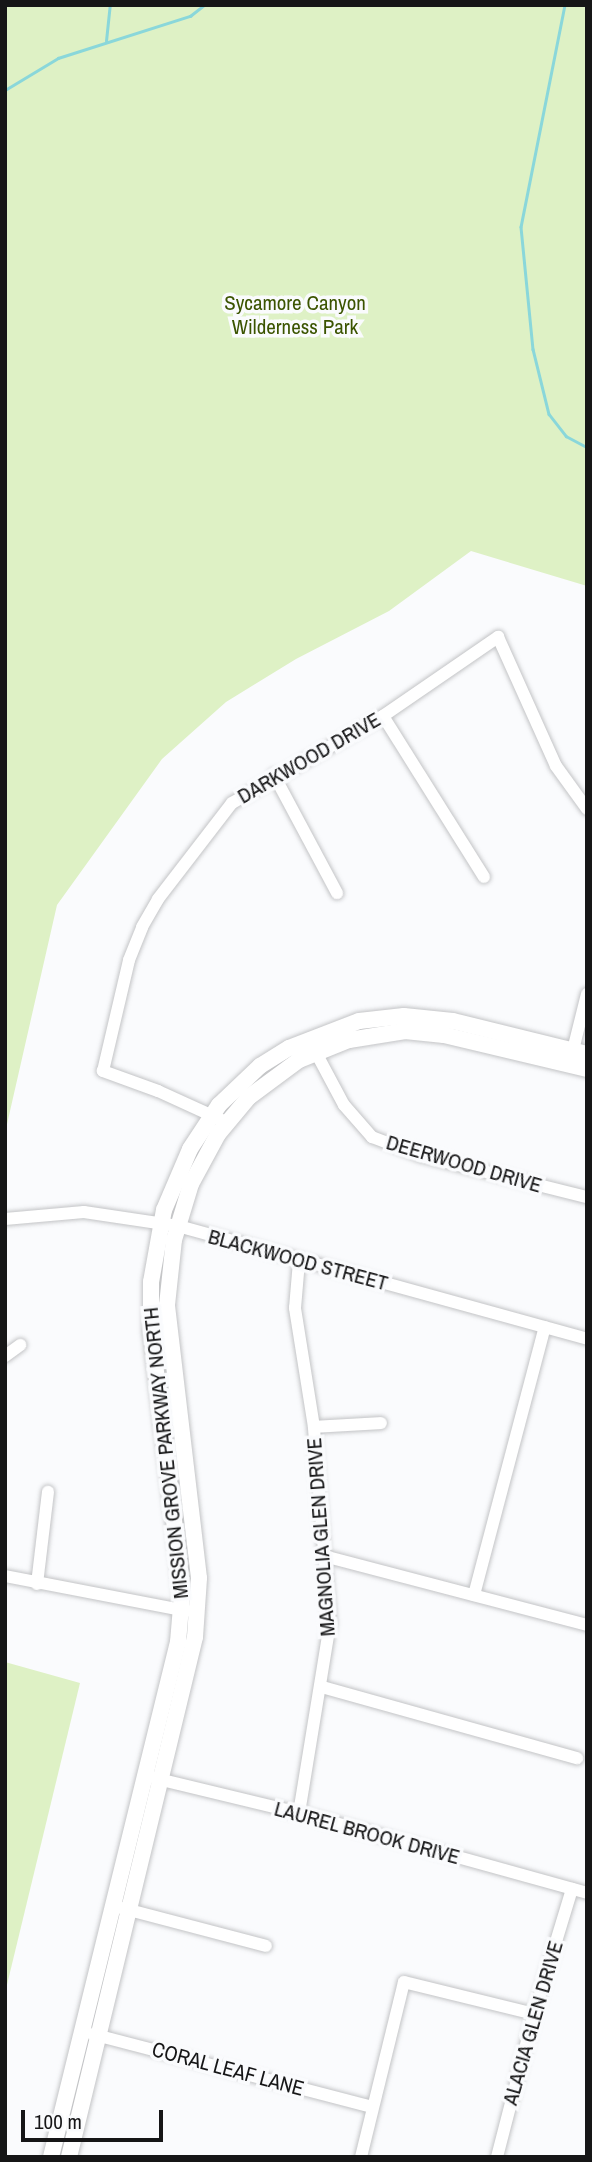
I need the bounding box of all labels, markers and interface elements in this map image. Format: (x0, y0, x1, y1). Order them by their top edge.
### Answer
park label: Sycamore Canyon Wilderness Park (224, 290, 366, 340)
street label: DARKWOOD DRIVE (233, 707, 385, 809)
street label: DEERWOOD DRIVE (383, 1130, 545, 1198)
street label: BLACKWOOD STREET (206, 1224, 390, 1296)
street label: MISSION GROVE PARKWAY NORTH (138, 1306, 194, 1600)
street label: MAGNOLIA GLEN DRIVE (301, 1436, 341, 1638)
street label: LAUREL BROOK DRIVE (271, 1796, 463, 1870)
street label: ALACIA GLEN DRIVE (497, 1938, 569, 2108)
street label: CORAL LEAF LANE (149, 2037, 307, 2101)
scale bar (24, 2096, 166, 2140)
text: 100 m (34, 2107, 82, 2136)

